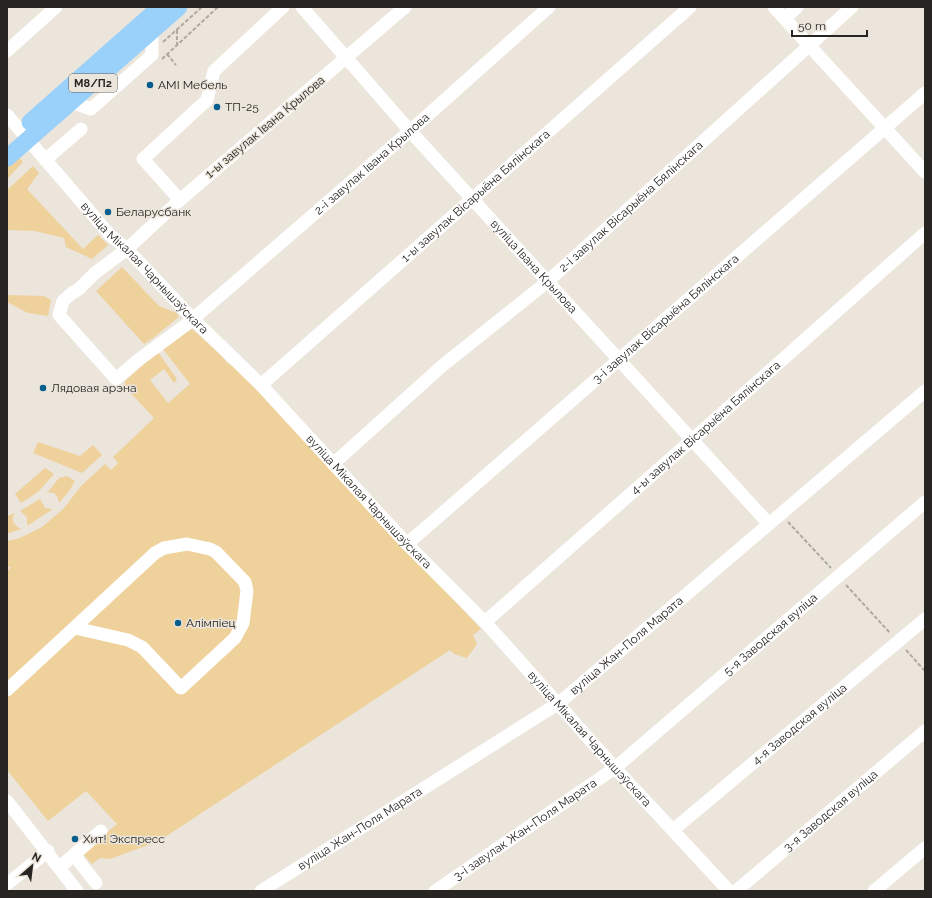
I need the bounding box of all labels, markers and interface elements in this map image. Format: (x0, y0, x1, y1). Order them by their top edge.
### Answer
scale bar (792, 12, 867, 38)
text: 50 m (798, 19, 826, 33)
street label: 1-ы завулак Івана Крылова (202, 73, 328, 181)
road number: М8/П2 (69, 74, 117, 92)
place label: AMI Мебель (158, 78, 227, 92)
marker: AMI Мебель (145, 80, 155, 90)
place label: ТП-25 (225, 100, 259, 114)
marker: ТП-25 (212, 102, 222, 112)
street label: 2-і завулак Івана Крылова (312, 110, 432, 217)
street label: 1-ы завулак Вісарыёна Бялінскага (398, 127, 553, 265)
street label: 2-і завулак Вісарыёна Бялінскага (556, 138, 706, 275)
street label: вуліца Мікалая Чарнышэўскага (78, 199, 211, 337)
place label: Беларусбанк (116, 205, 191, 219)
marker: Беларусбанк (103, 207, 113, 217)
street label: вуліца Івана Крылова (488, 217, 580, 316)
street label: 3-і завулак Вісарыёна Бялінскага (590, 251, 742, 386)
street label: 4-ы завулак Вісарыёна Бялінскага (628, 358, 783, 497)
place label: Лядовая арэна (51, 381, 136, 395)
marker: Лядовая арэна (38, 383, 48, 393)
street label: вуліца Мікалая Чарнышэўскага (303, 432, 434, 571)
street label: 5-я Заводская вуліца (721, 590, 820, 679)
street label: вуліца Жан-Поля Марата (567, 593, 686, 698)
place label: Алімпіец (186, 616, 235, 630)
marker: Алімпіец (173, 618, 183, 628)
street label: вуліца Мікалая Чарнышэўскага (525, 668, 654, 809)
street label: 4-я Заводская вуліца (749, 680, 850, 768)
street label: 3-я Заводская вуліца (781, 767, 881, 855)
street label: 3-і завулак Жан-Поля Марата (451, 776, 599, 883)
street label: вуліца Жан-Поля Марата (295, 784, 425, 873)
place label: Хит! Экспресс (83, 832, 165, 846)
marker: Хит! Экспресс (70, 834, 80, 844)
north arrow (12, 846, 52, 886)
text: N (30, 850, 43, 865)

